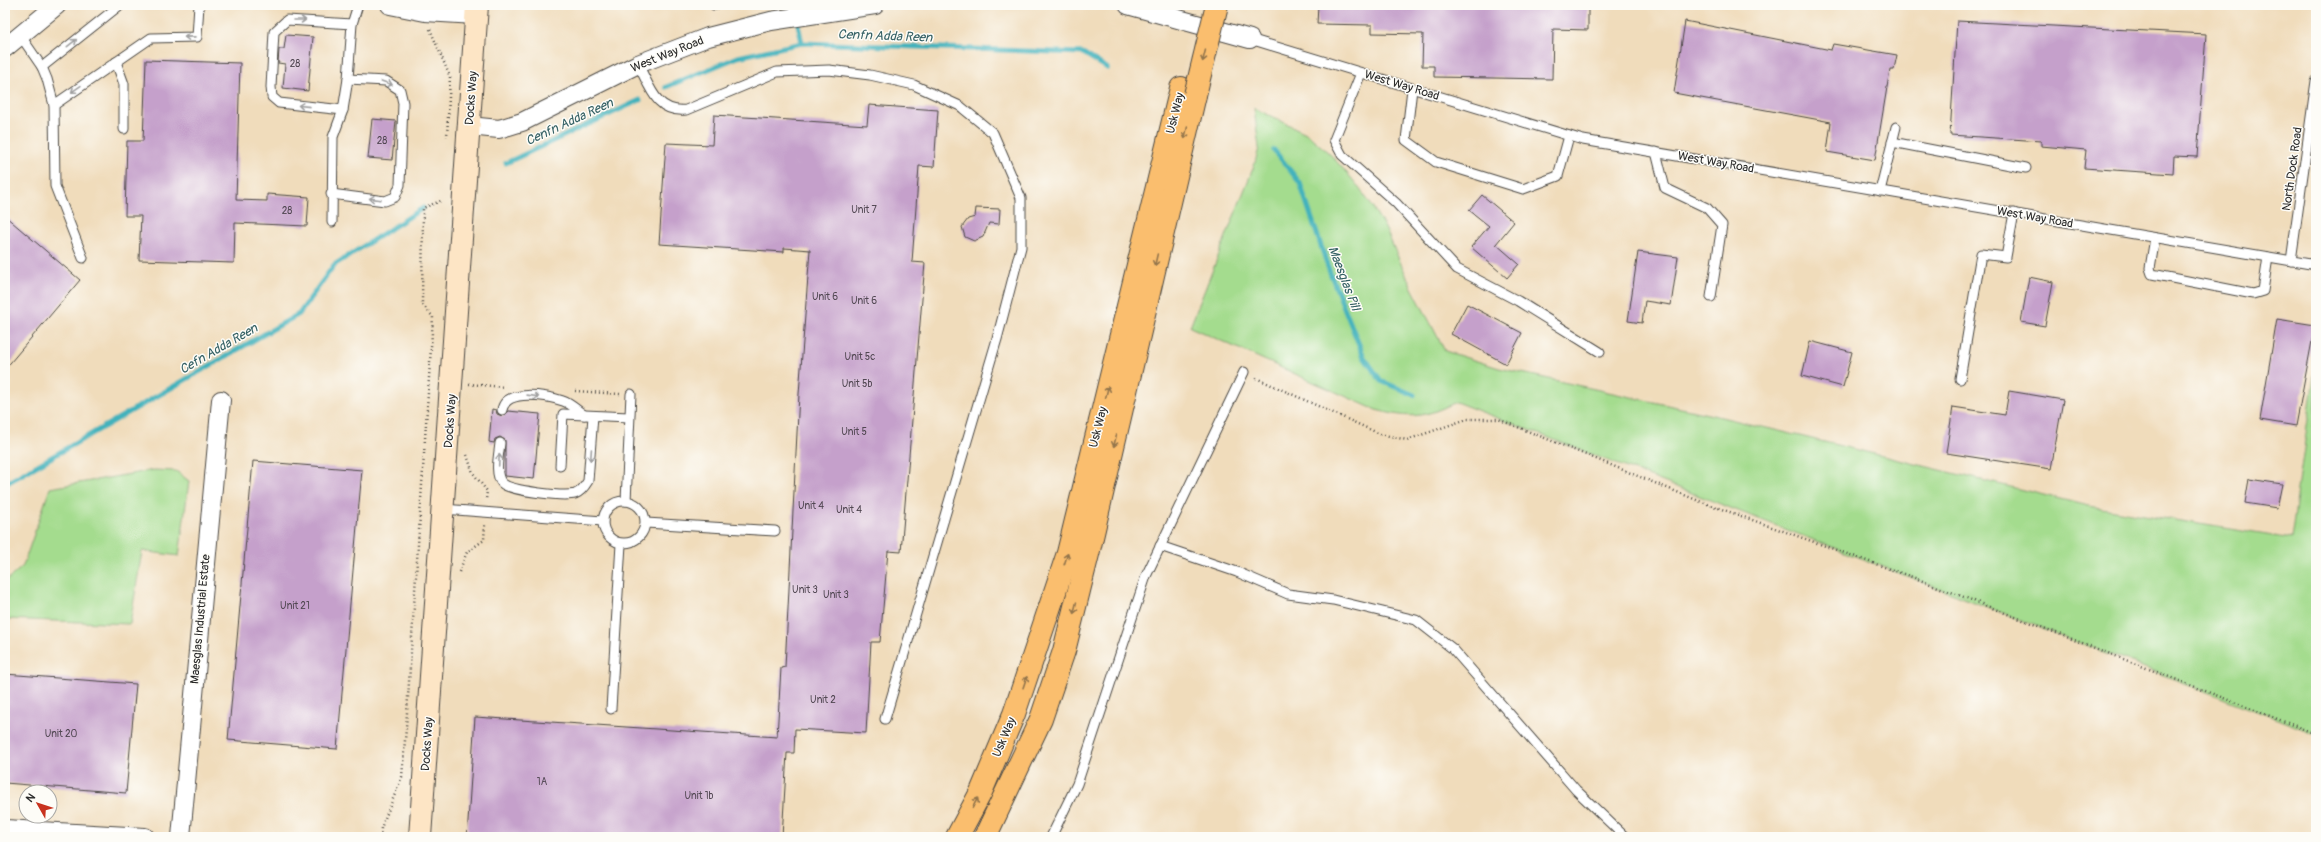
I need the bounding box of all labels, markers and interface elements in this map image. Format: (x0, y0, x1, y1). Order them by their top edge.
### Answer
one-way arrow (293, 16, 306, 24)
water label: Cenfn Adda Reen (837, 26, 933, 46)
one-way arrow (184, 33, 197, 41)
street label: West Way Road (629, 33, 706, 76)
one-way arrow (67, 38, 78, 47)
one-way arrow (1200, 50, 1207, 63)
house number: 28 (290, 58, 300, 70)
street label: West Way Road (1363, 67, 1441, 104)
street label: Docks Way (462, 71, 481, 125)
one-way arrow (380, 80, 392, 88)
one-way arrow (71, 85, 82, 93)
street label: Usk Way (1163, 91, 1188, 135)
water label: Cenfn Adda Reen (523, 94, 616, 149)
one-way arrow (298, 102, 311, 110)
one-way arrow (1181, 126, 1189, 139)
street label: North Dock Road (2279, 126, 2306, 212)
house number: 28 (377, 135, 387, 147)
street label: West Way Road (1677, 148, 1755, 177)
one-way arrow (369, 196, 382, 203)
street label: West Way Road (1996, 203, 2074, 232)
house number: Unit 7 (851, 204, 877, 216)
house number: 28 (282, 205, 292, 217)
water label: Maesglas Pill (1324, 244, 1364, 315)
one-way arrow (1152, 253, 1160, 266)
house number: Unit 6 (812, 291, 838, 303)
house number: Unit 6 (851, 295, 877, 307)
water label: Cefn Adda Reen (177, 320, 261, 378)
house number: Unit 5c (845, 351, 875, 363)
house number: Unit 5b (842, 378, 872, 390)
one-way arrow (1104, 386, 1111, 399)
one-way arrow (526, 392, 539, 400)
street label: Docks Way (441, 394, 460, 448)
street label: Usk Way (1086, 405, 1111, 449)
house number: Unit 5 (841, 426, 867, 438)
one-way arrow (1110, 434, 1118, 447)
one-way arrow (587, 448, 594, 461)
one-way arrow (495, 454, 502, 467)
house number: Unit 4 (798, 500, 824, 512)
house number: Unit 4 (836, 504, 862, 516)
one-way arrow (1063, 553, 1070, 566)
street label: Maesglas Industrial Estate (187, 554, 214, 685)
house number: Unit 3 (792, 584, 818, 596)
house number: Unit 3 (823, 589, 849, 601)
house number: Unit 21 (280, 600, 310, 612)
one-way arrow (1070, 602, 1078, 615)
one-way arrow (1021, 677, 1029, 689)
house number: Unit 2 (810, 694, 836, 706)
street label: Usk Way (989, 715, 1020, 759)
street label: Docks Way (418, 717, 437, 771)
house number: Unit 20 (45, 728, 78, 740)
house number: 1A (537, 776, 548, 788)
north arrow (18, 784, 58, 824)
house number: Unit 1b (684, 790, 714, 802)
text: N (23, 791, 38, 805)
one-way arrow (972, 797, 980, 809)

